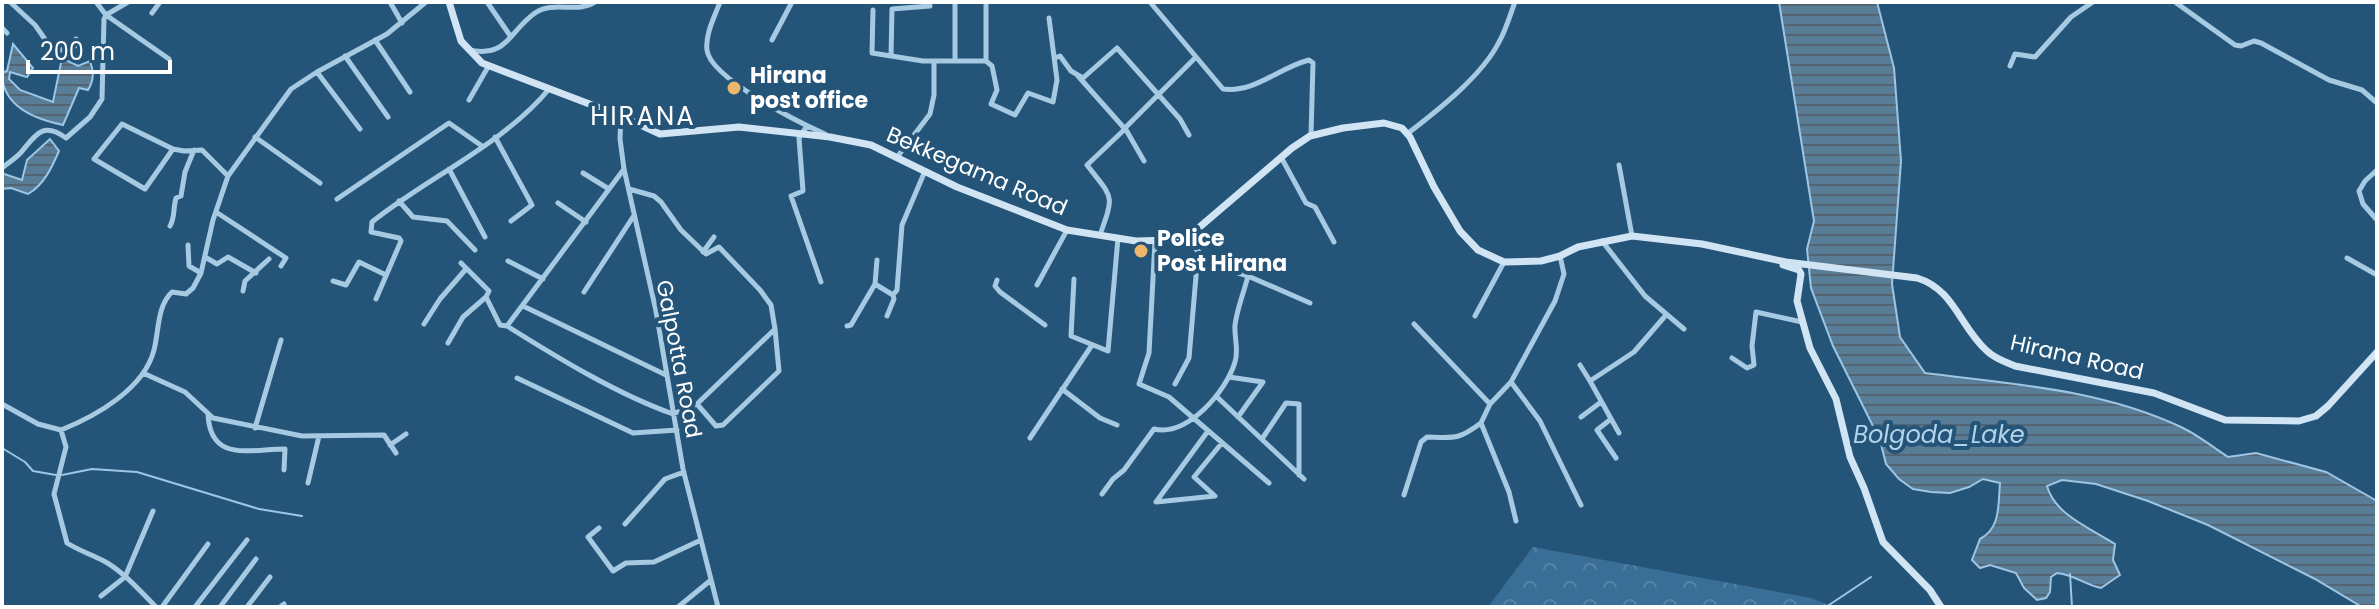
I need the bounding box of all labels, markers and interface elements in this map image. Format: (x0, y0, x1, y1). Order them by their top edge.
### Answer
scale bar (28, 24, 170, 74)
text: 200 m (40, 35, 115, 68)
place label: Hirana post office (750, 60, 868, 116)
marker: Hirana post office (725, 79, 743, 97)
district label: HIRANA (590, 98, 696, 134)
street label: Bekkegama Road (882, 119, 1072, 223)
place label: Police Post Hirana (1157, 223, 1287, 279)
marker: Police Post Hirana (1132, 242, 1150, 260)
street label: Galpotta Road (648, 277, 710, 441)
street label: Hirana Road (2007, 327, 2147, 387)
water label: Bolgoda_Lake (1853, 418, 2025, 451)

